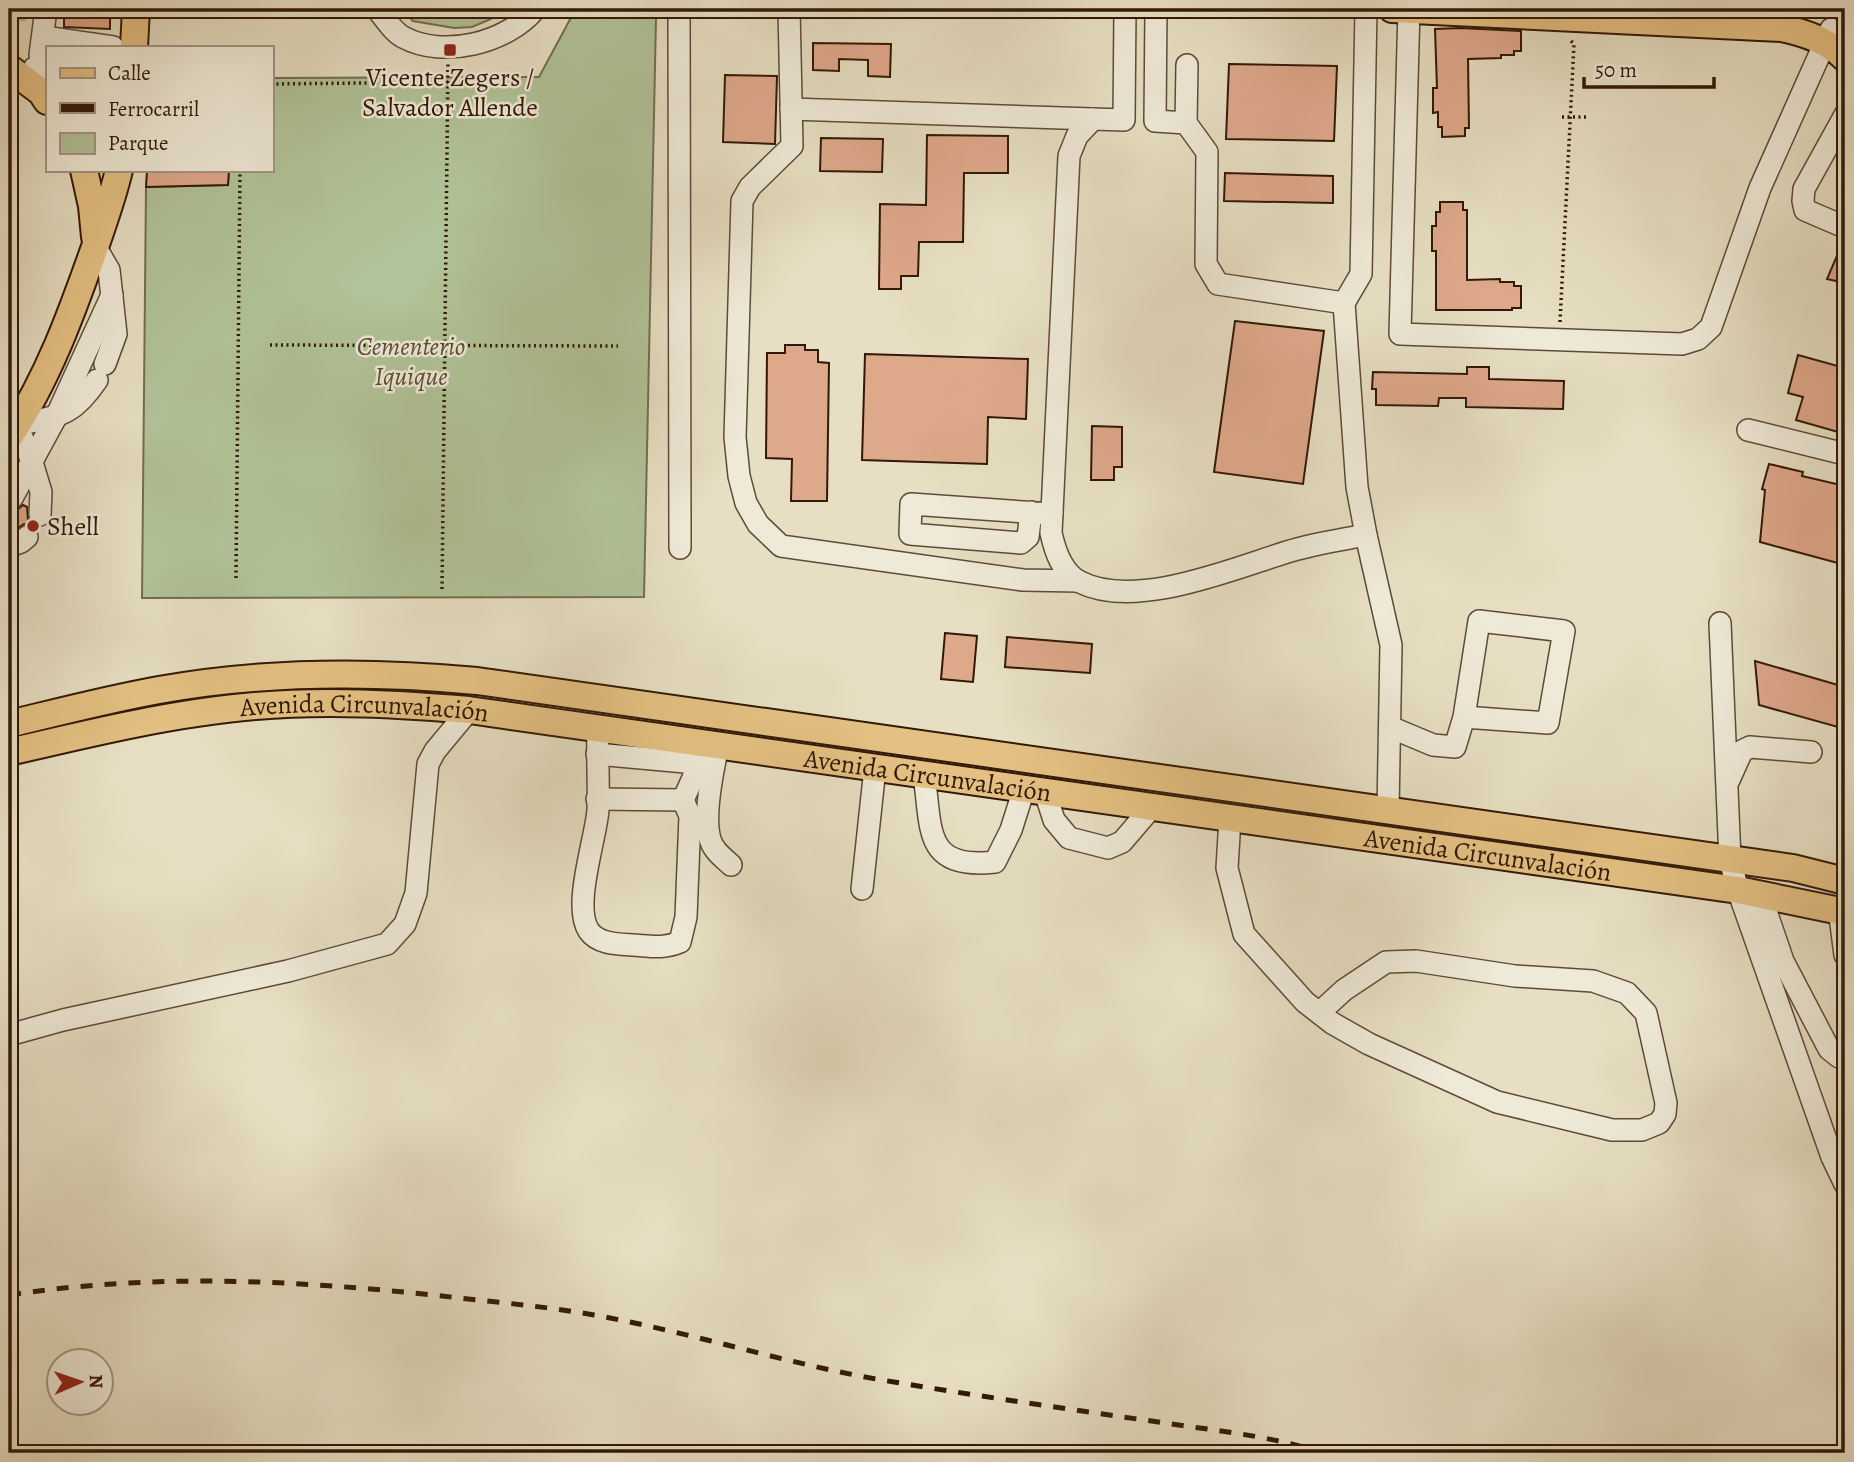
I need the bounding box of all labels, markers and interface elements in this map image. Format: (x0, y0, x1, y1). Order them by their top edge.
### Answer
marker: Vicente Zegers / Salvador Allende (442, 42, 458, 58)
legend (46, 46, 273, 172)
scale bar (1584, 46, 1714, 90)
text: 50 m (1595, 56, 1637, 84)
text: Calle (108, 59, 151, 87)
place label: Vicente Zegers / Salvador Allende (362, 60, 538, 125)
text: Ferrocarril (108, 95, 199, 123)
text: Parque (108, 129, 168, 157)
park label: Cementerio Iquique (357, 329, 465, 394)
place label: Shell (47, 509, 99, 544)
marker: Shell (25, 518, 41, 534)
street label: Avenida Circunvalación (237, 686, 491, 731)
street label: Avenida Circunvalación (801, 741, 1053, 810)
street label: Avenida Circunvalación (1361, 820, 1614, 890)
north arrow (46, 1346, 116, 1416)
text: N (83, 1374, 109, 1389)

